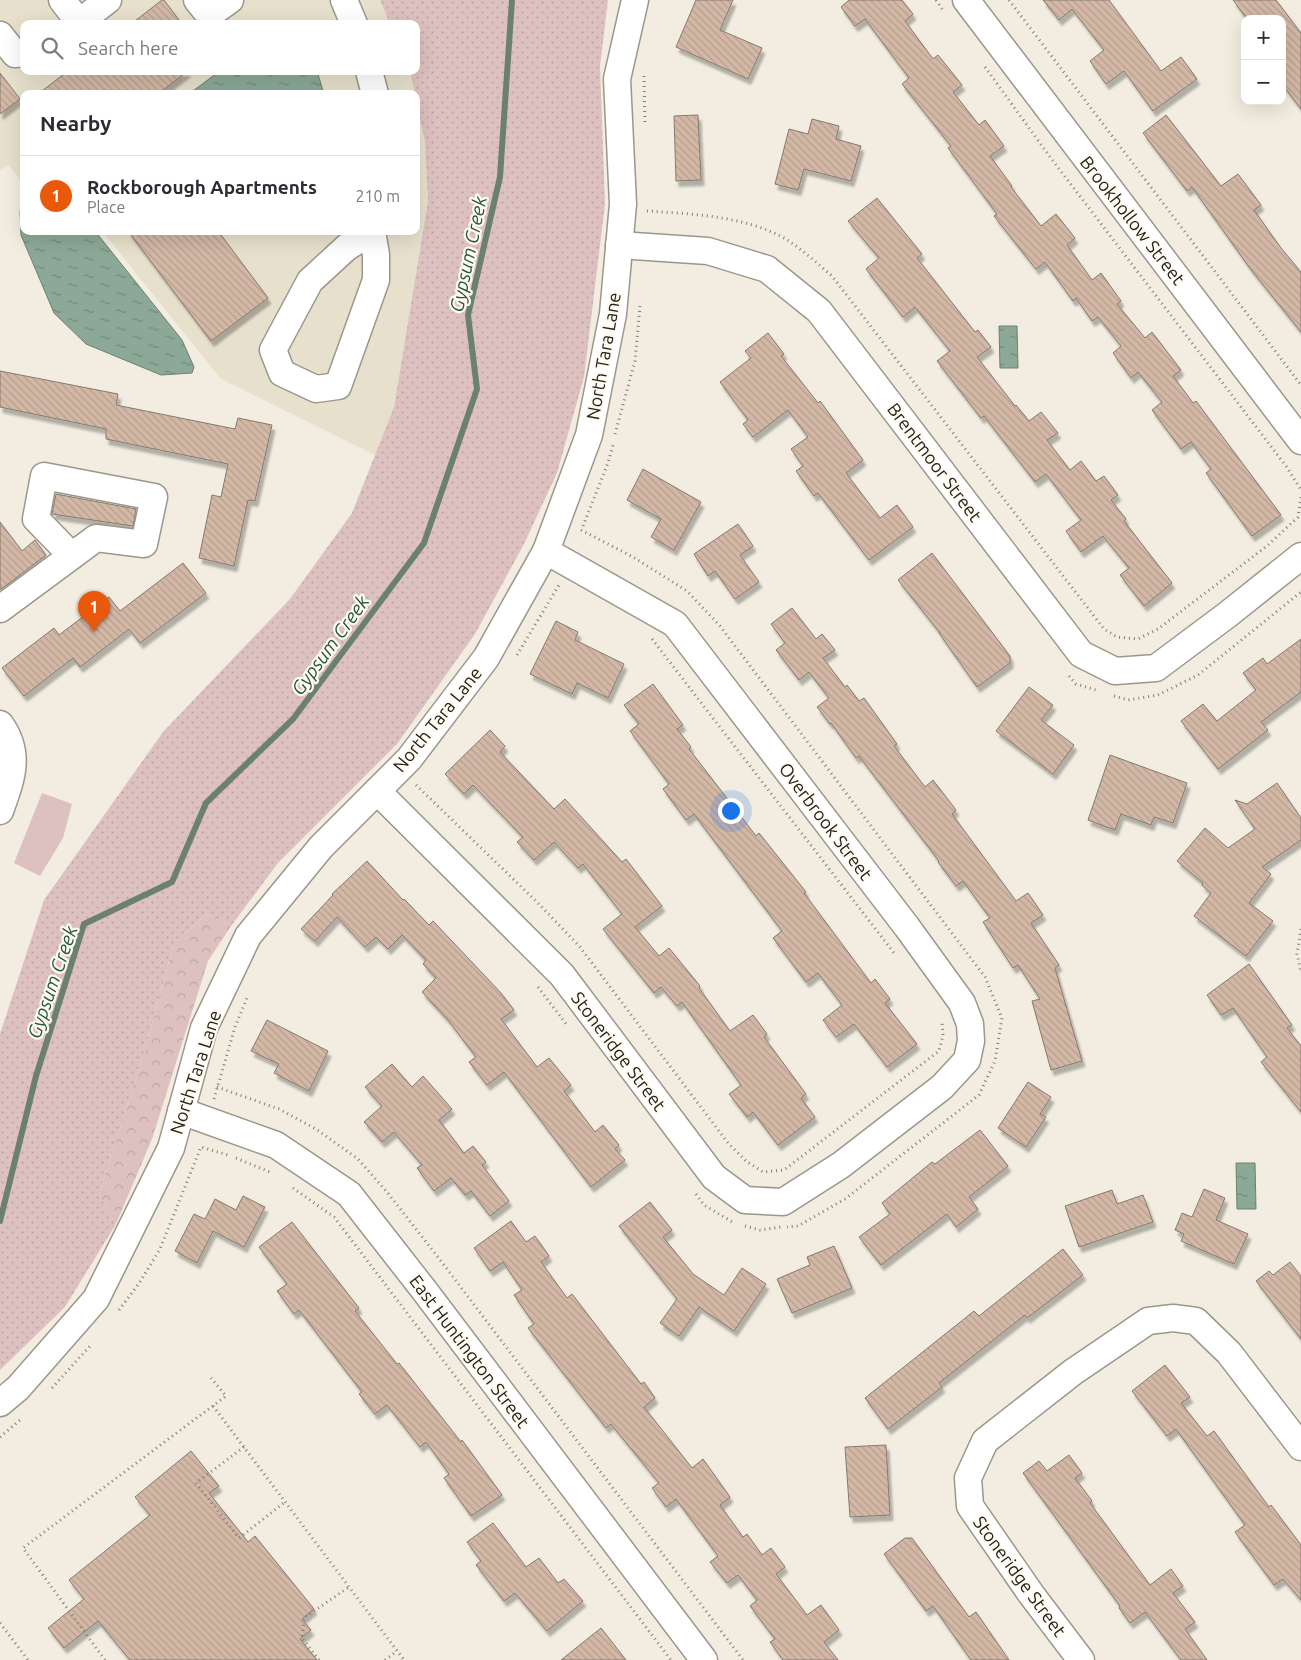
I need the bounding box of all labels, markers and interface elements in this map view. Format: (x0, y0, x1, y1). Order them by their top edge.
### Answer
map controls (1241, 15, 1286, 105)
button: + (1241, 15, 1286, 60)
search box (20, 20, 420, 75)
icon: search (38, 34, 66, 62)
text: Search here (78, 37, 178, 59)
button: − (1241, 60, 1286, 105)
text: Nearby (40, 111, 111, 135)
street label: Brookhollow Street (1077, 152, 1189, 288)
text: Rockborough Apartments (87, 176, 317, 198)
text: 1 (51, 187, 61, 205)
text: 210 m (355, 187, 400, 205)
water label: Gypsum Creek (445, 194, 491, 314)
text: Place (87, 198, 125, 216)
street label: North Tara Lane (582, 291, 624, 421)
street label: Brentmoor Street (884, 399, 986, 525)
pin: 1 (78, 591, 110, 632)
water label: Gypsum Creek (286, 591, 374, 699)
street label: North Tara Lane (389, 663, 485, 775)
street label: Overbrook Street (775, 759, 877, 883)
your location (718, 798, 744, 824)
water label: Gypsum Creek (22, 922, 82, 1041)
street label: Stoneridge Street (568, 988, 670, 1114)
street label: North Tara Lane (166, 1008, 224, 1136)
street label: East Huntington Street (406, 1271, 534, 1431)
street label: Stoneridge Street (970, 1512, 1070, 1640)

